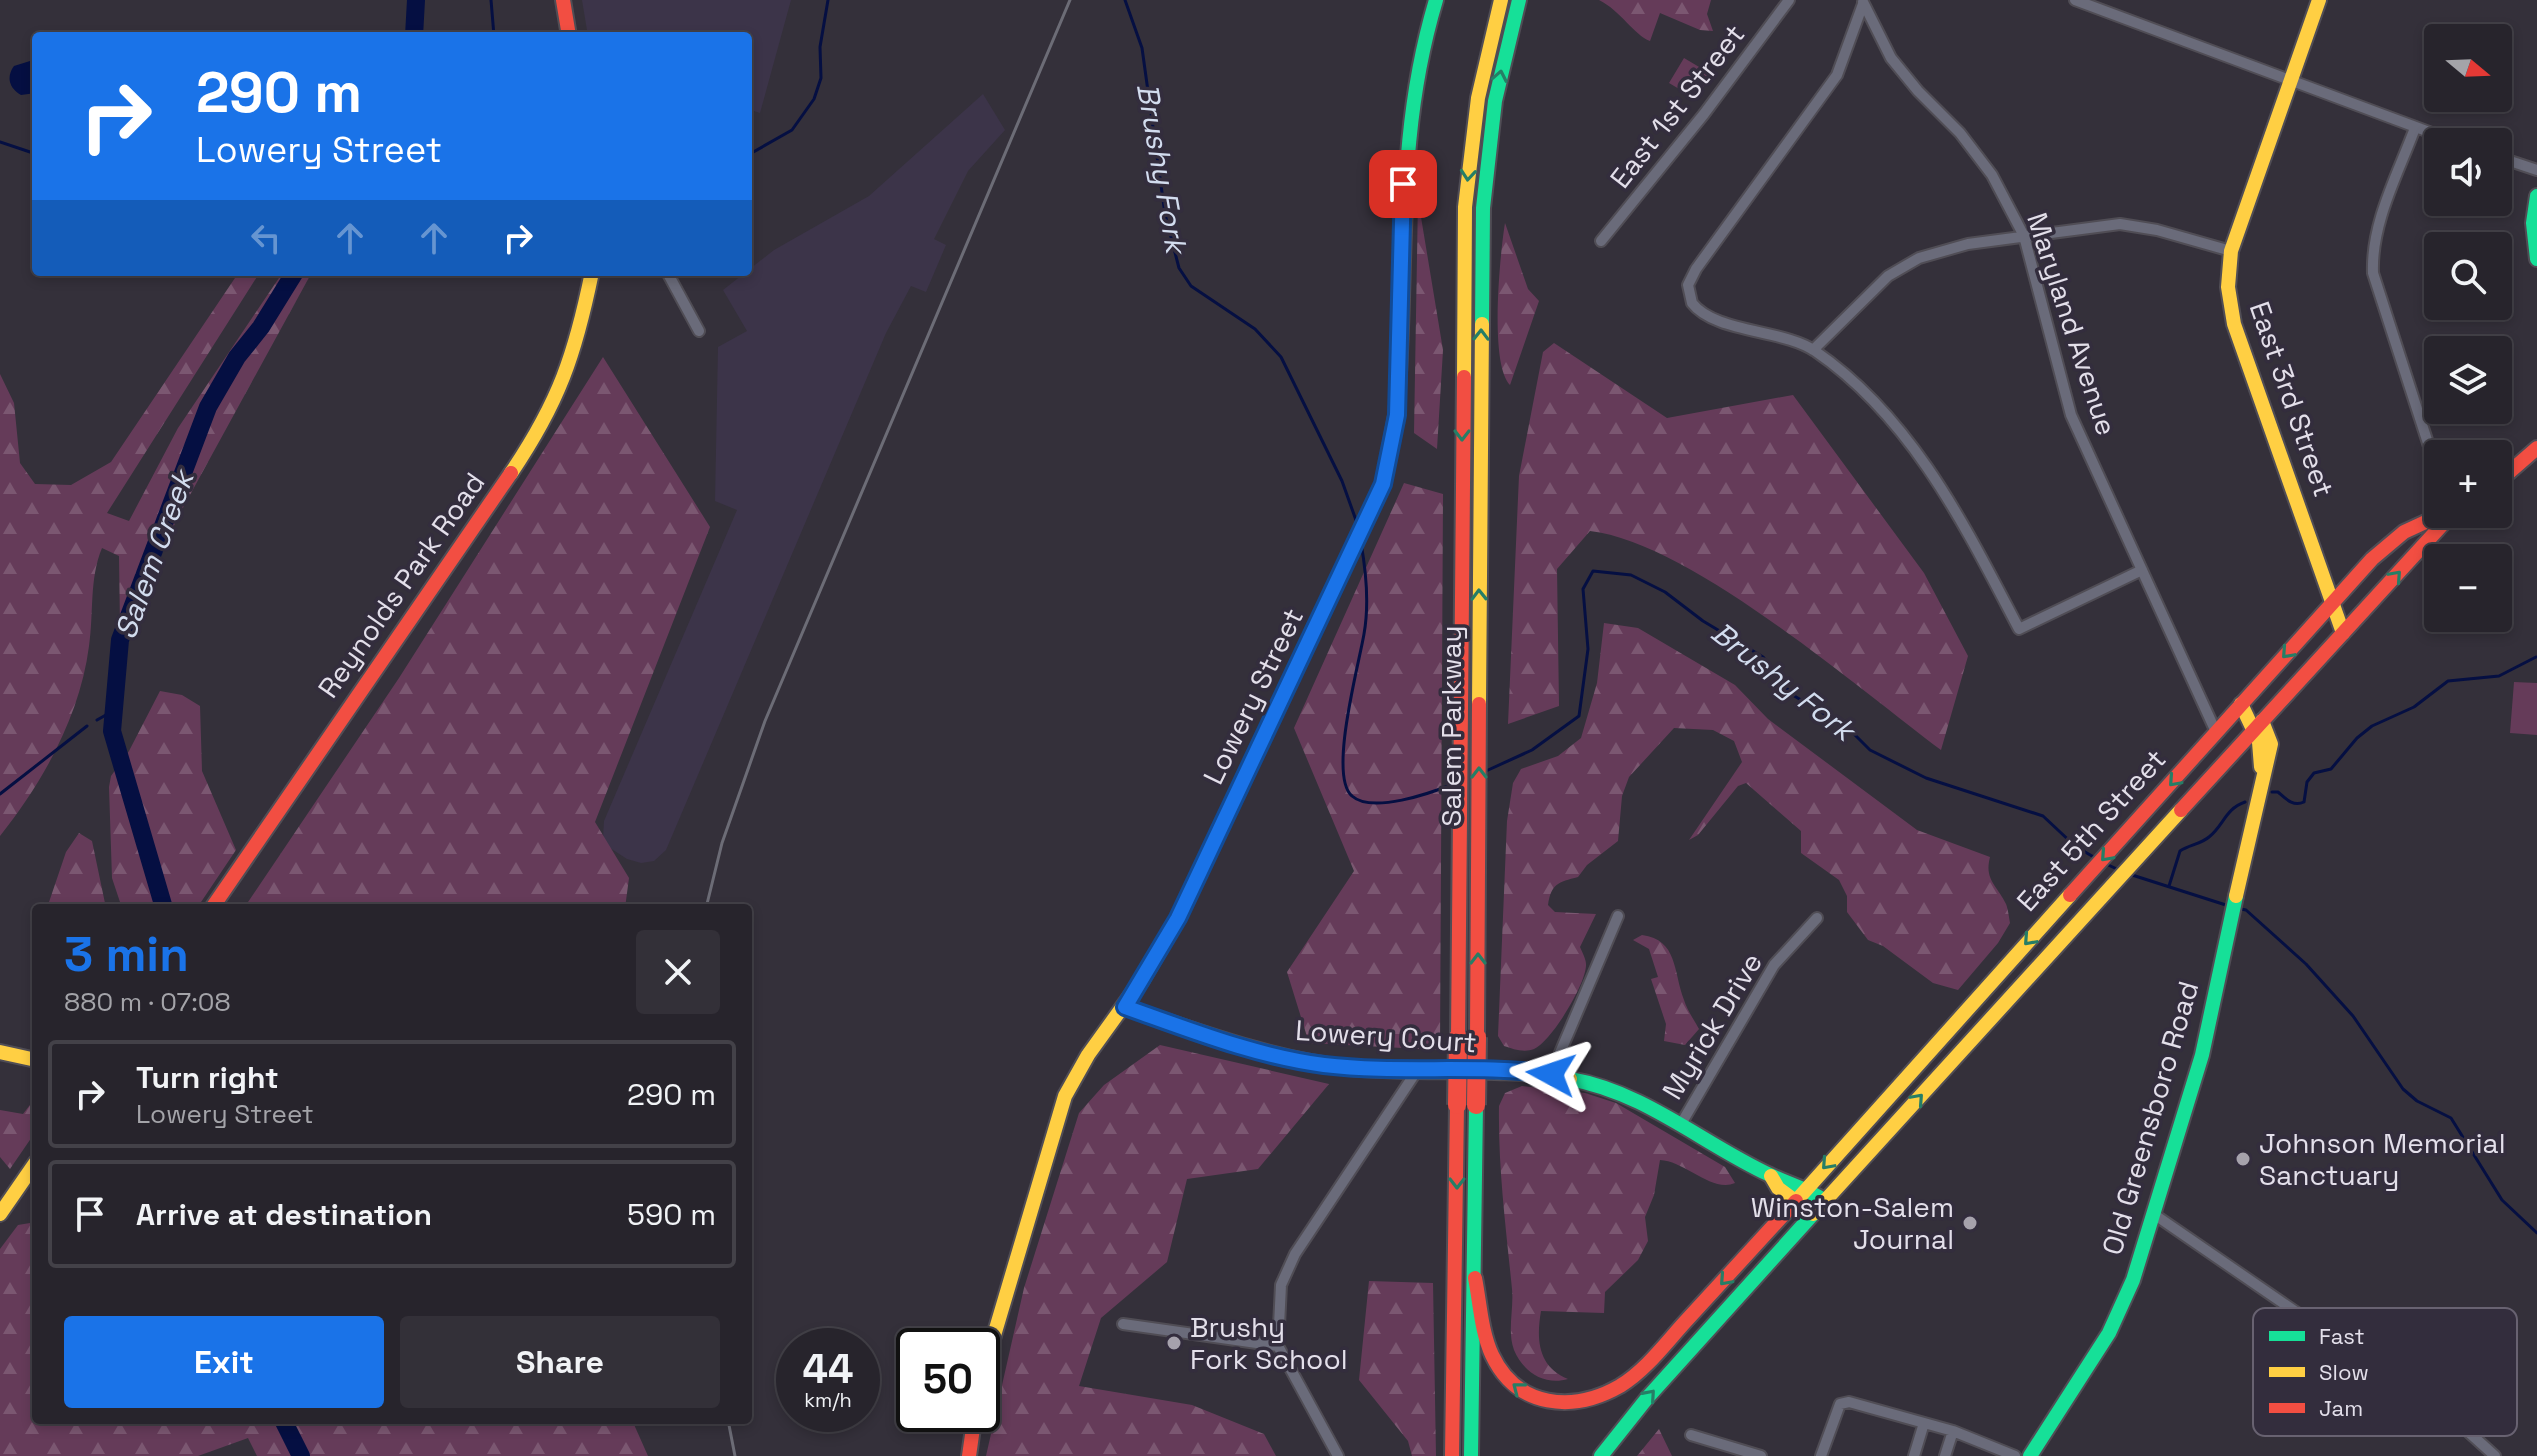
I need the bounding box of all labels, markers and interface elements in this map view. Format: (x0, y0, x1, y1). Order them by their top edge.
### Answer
street label: East 1st Street (1602, 17, 1752, 195)
north arrow (2424, 24, 2512, 112)
map controls (2424, 24, 2512, 632)
text: 290 m (196, 57, 362, 128)
icon: right (64, 64, 168, 168)
one-way arrow (1491, 70, 1508, 83)
water label: Brushy Fork (1128, 80, 1197, 259)
text: Lowery Street (196, 127, 442, 173)
button: sound (2424, 128, 2512, 216)
pin (1369, 150, 1437, 218)
icon: arrive (1381, 162, 1425, 206)
one-way arrow (1459, 169, 1476, 182)
street label: Maryland Avenue (2019, 208, 2125, 440)
icon: left (244, 216, 288, 260)
icon: ahead (328, 216, 372, 260)
icon: ahead (412, 216, 456, 260)
icon: right (496, 216, 540, 260)
button: search (2424, 232, 2512, 320)
street label: East 3rd Street (2242, 297, 2342, 501)
one-way arrow (1472, 328, 1489, 341)
button: layers (2424, 336, 2512, 424)
one-way arrow (1453, 429, 1471, 442)
button: + (2424, 440, 2512, 528)
water label: Salem Creek (106, 463, 203, 644)
street label: Reynolds Park Road (310, 465, 492, 705)
button: − (2424, 544, 2512, 632)
one-way arrow (2387, 570, 2401, 585)
one-way arrow (1470, 588, 1487, 601)
street label: Lowery Street (1195, 602, 1311, 790)
water label: Brushy Fork (1703, 613, 1865, 751)
street label: Salem Parkway (1433, 625, 1469, 827)
one-way arrow (2282, 644, 2296, 659)
street label: East 5th Street (2009, 741, 2173, 919)
one-way arrow (1470, 766, 1488, 779)
one-way arrow (2169, 771, 2183, 786)
one-way arrow (2101, 846, 2116, 861)
text: 3 min (64, 924, 189, 985)
button: close (636, 930, 720, 1014)
one-way arrow (2024, 931, 2039, 945)
street label: Myrick Drive (1654, 946, 1770, 1106)
one-way arrow (1469, 952, 1486, 965)
street label: Old Greensboro Road (2094, 977, 2206, 1259)
text: 880 m · 07:08 (64, 985, 231, 1019)
street label: Lowery Court (1294, 1012, 1478, 1060)
position arrow (1509, 1032, 1593, 1116)
text: Turn right (136, 1058, 279, 1097)
icon: right (68, 1072, 112, 1116)
text: 290 m (627, 1075, 716, 1114)
one-way arrow (1908, 1094, 1923, 1108)
text: Lowery Street (136, 1097, 314, 1131)
place label: Johnson Memorial Sanctuary (2259, 1125, 2506, 1193)
marker: Johnson Memorial Sanctuary (2234, 1150, 2252, 1168)
one-way arrow (1822, 1154, 1836, 1169)
one-way arrow (1448, 1177, 1466, 1190)
place label: Winston-Salem Journal (1751, 1189, 1954, 1257)
icon: arrive (68, 1192, 112, 1236)
text: Arrive at destination (136, 1195, 432, 1234)
text: 590 m (627, 1195, 716, 1234)
marker: Winston-Salem Journal (1961, 1214, 1979, 1232)
one-way arrow (1720, 1270, 1734, 1285)
legend (2253, 1308, 2517, 1436)
place label: Brushy Fork School (1190, 1309, 1348, 1377)
button: Exit (64, 1316, 384, 1408)
button: Share (400, 1316, 720, 1408)
text: Fast (2319, 1322, 2365, 1350)
speed limit sign: 50 (896, 1328, 1000, 1432)
marker: Brushy Fork School (1165, 1334, 1183, 1352)
text: 44 (803, 1344, 853, 1395)
text: Slow (2319, 1358, 2369, 1386)
one-way arrow (1512, 1384, 1527, 1398)
text: km/h (804, 1387, 852, 1413)
one-way arrow (1640, 1390, 1654, 1405)
text: Jam (2319, 1394, 2363, 1422)

